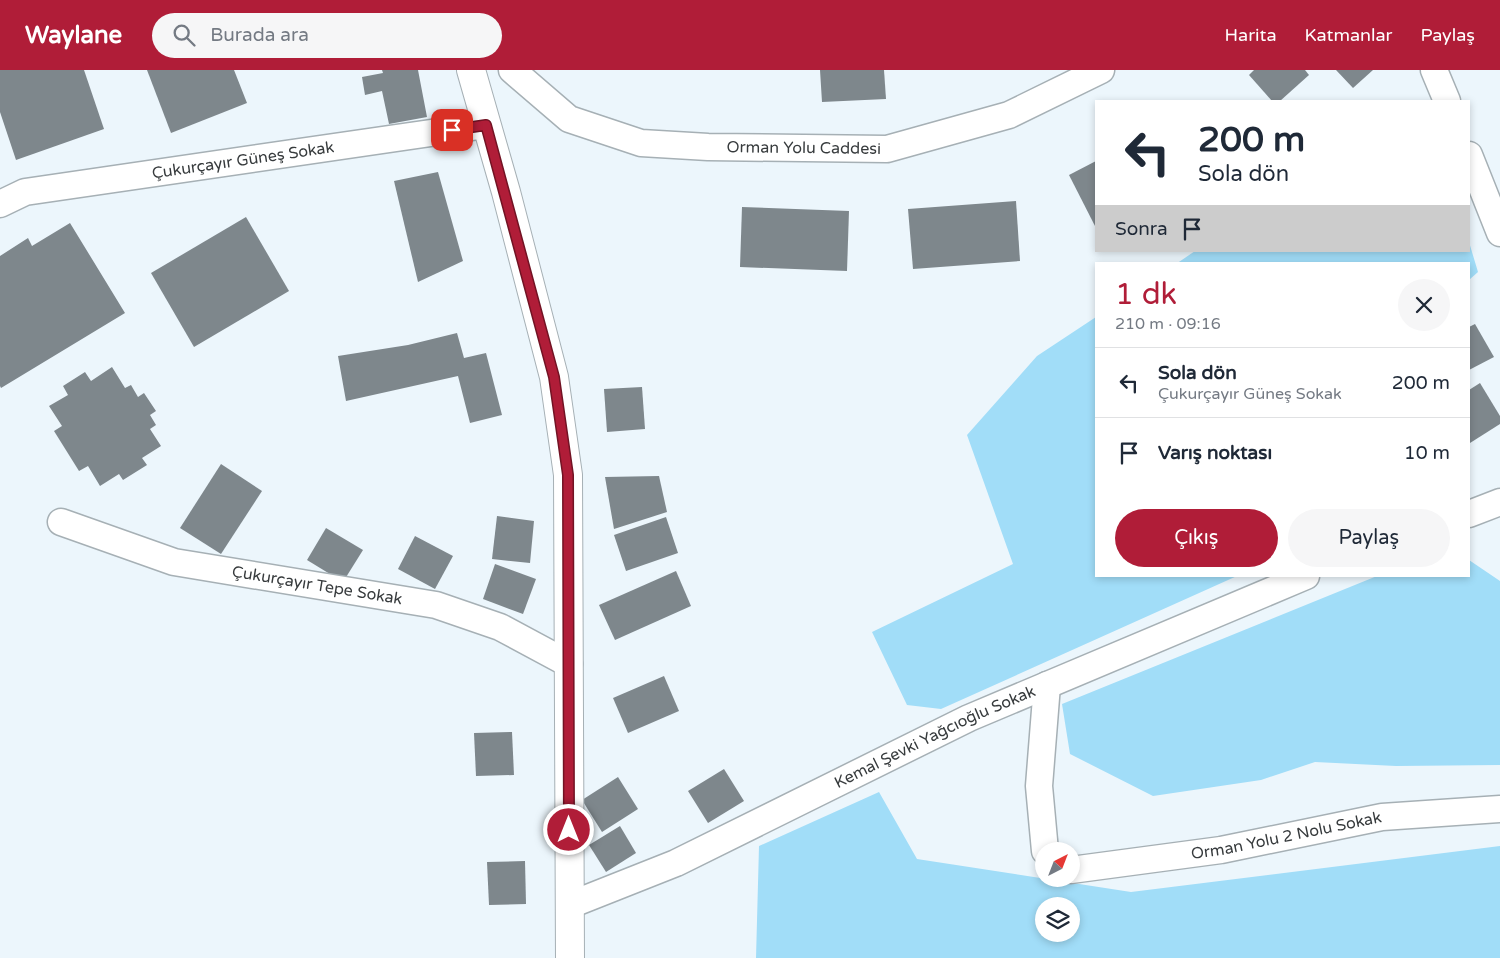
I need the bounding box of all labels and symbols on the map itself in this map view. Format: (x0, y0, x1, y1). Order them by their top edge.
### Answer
pin (431, 109, 473, 151)
street label: Çukurçayır Güneş Sokak (151, 137, 336, 183)
street label: Orman Yolu Caddesi (727, 137, 881, 159)
street label: Çukurçayır Tepe Sokak (231, 562, 404, 609)
street label: Kemal Şevki Yağcıoğlu Sokak (831, 681, 1039, 793)
position arrow (542, 803, 594, 855)
street label: Orman Yolu 2 Nolu Sokak (1190, 807, 1383, 864)
north arrow (1035, 842, 1080, 888)

